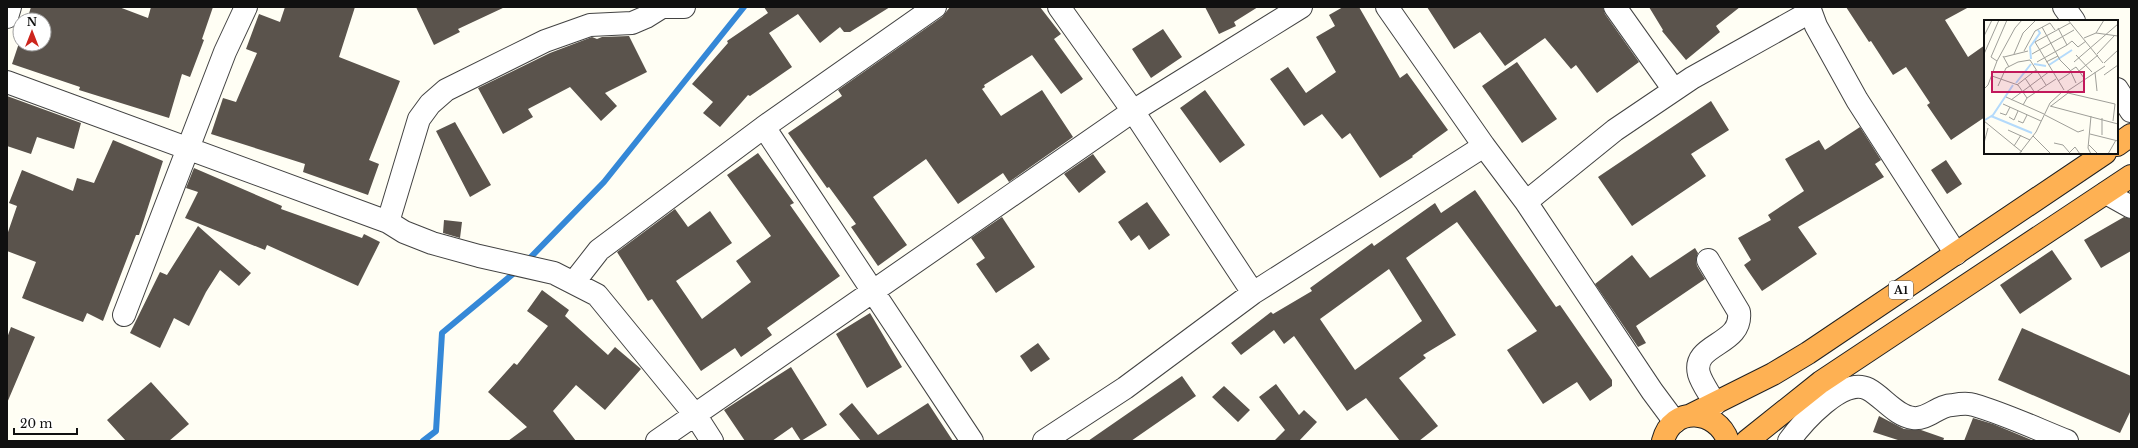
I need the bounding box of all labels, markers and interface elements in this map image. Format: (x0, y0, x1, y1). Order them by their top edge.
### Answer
north arrow (12, 12, 52, 52)
text: N (27, 15, 38, 29)
inset map (1984, 20, 2118, 154)
road number: A1 (1889, 281, 1913, 299)
scale bar (14, 410, 77, 436)
text: 20 m (20, 416, 52, 431)

